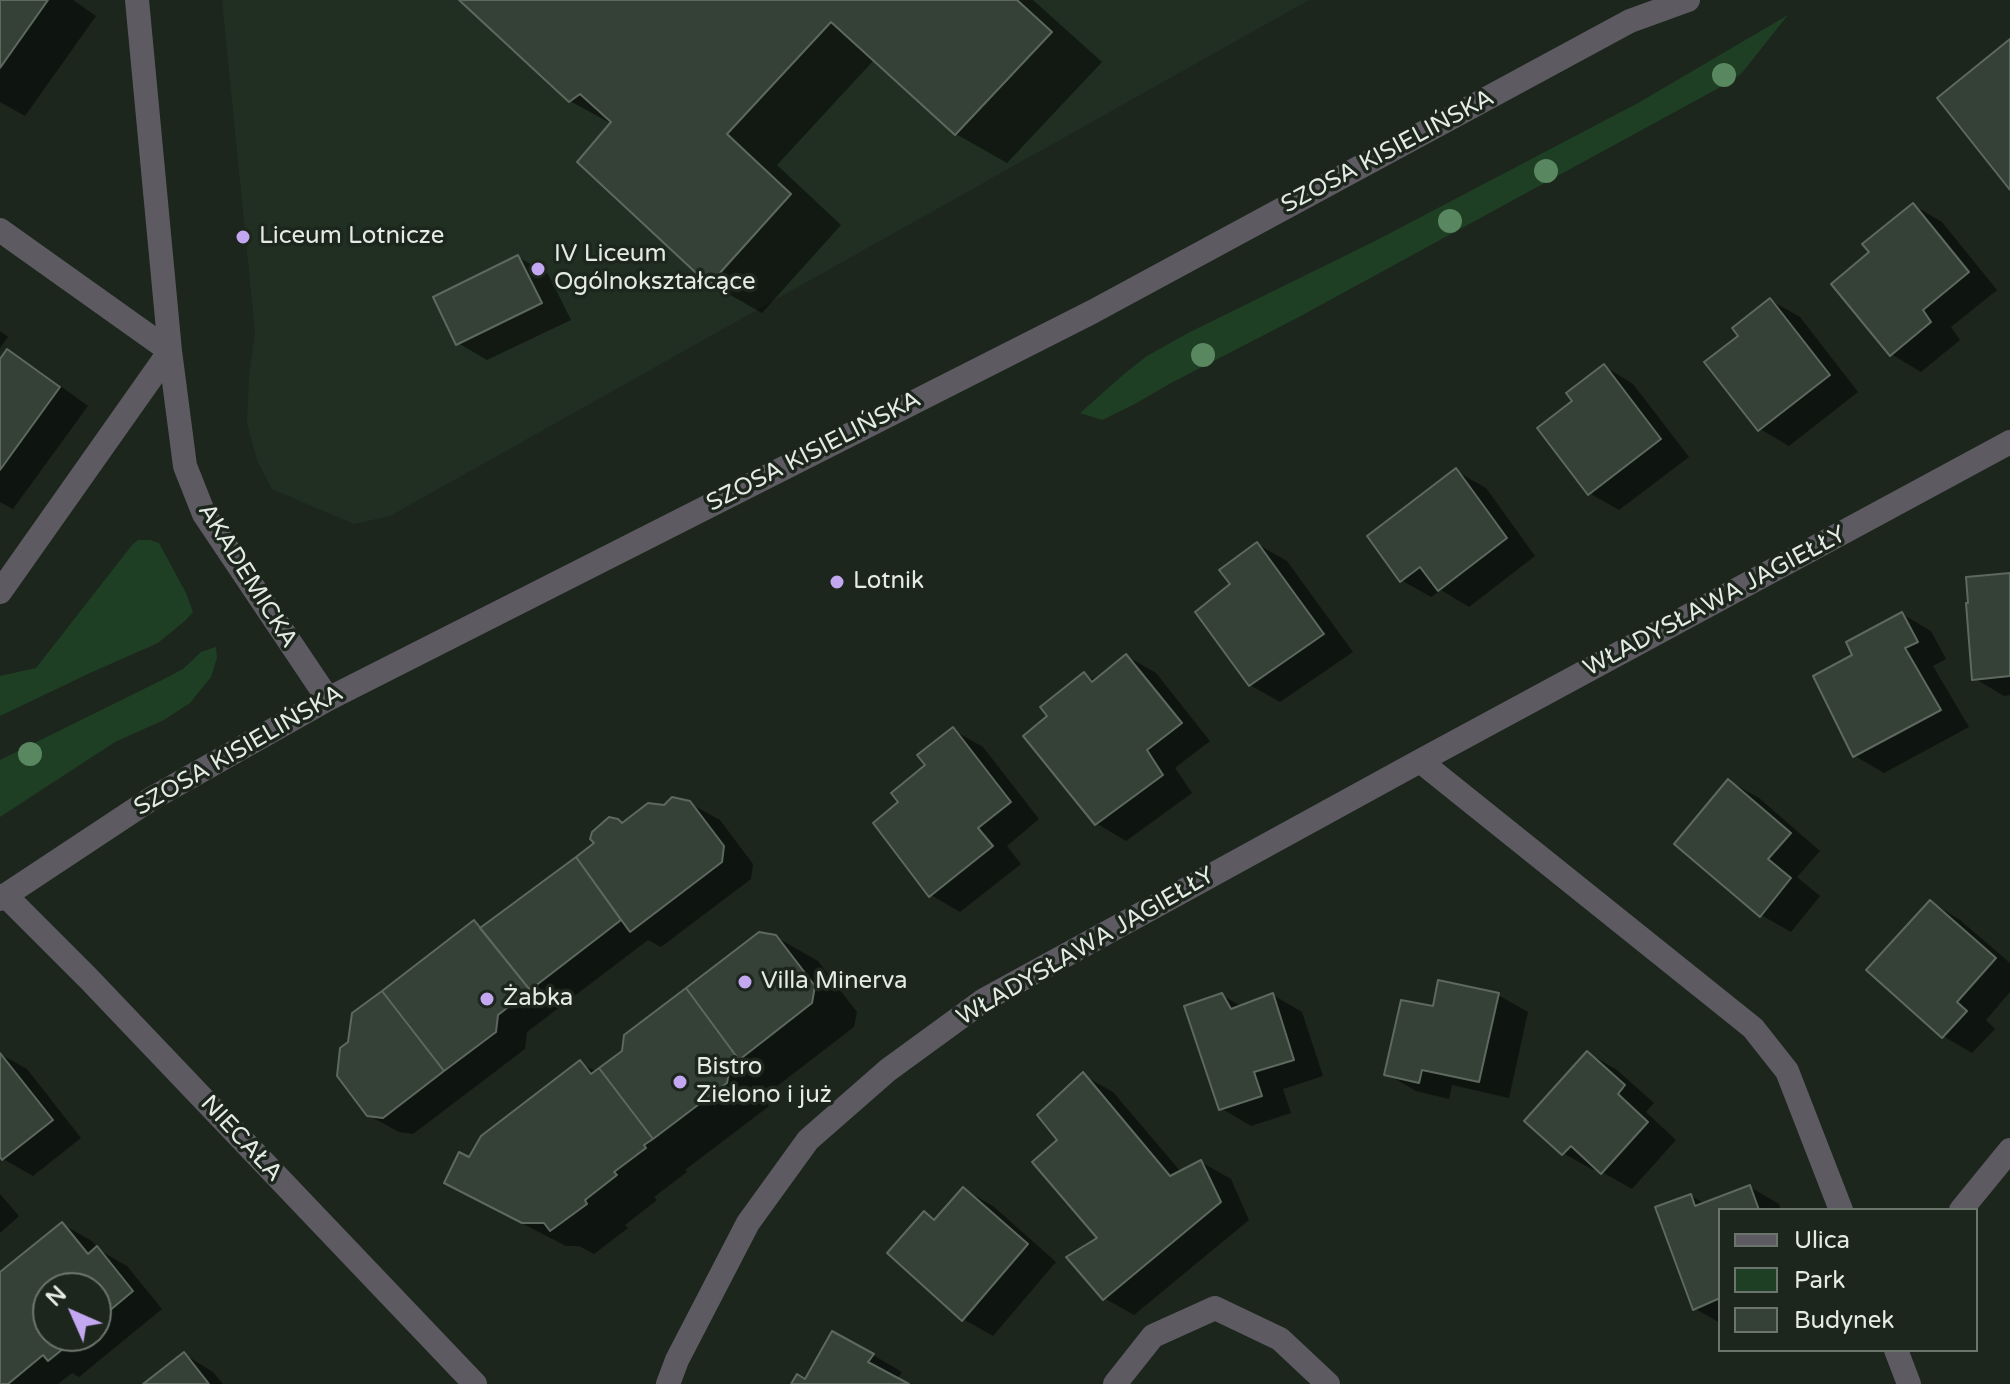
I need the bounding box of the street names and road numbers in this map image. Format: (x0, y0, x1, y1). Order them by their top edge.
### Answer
street label: SZOSA KISIELIŃSKA (1277, 84, 1499, 220)
street label: SZOSA KISIELIŃSKA (702, 385, 926, 519)
street label: AKADEMICKA (191, 498, 303, 654)
street label: WŁADYSŁAWA JAGIEŁŁY (1579, 521, 1851, 683)
street label: SZOSA KISIELIŃSKA (129, 679, 349, 823)
street label: WŁADYSŁAWA JAGIEŁŁY (952, 861, 1220, 1033)
street label: NIECAŁA (194, 1090, 288, 1188)

